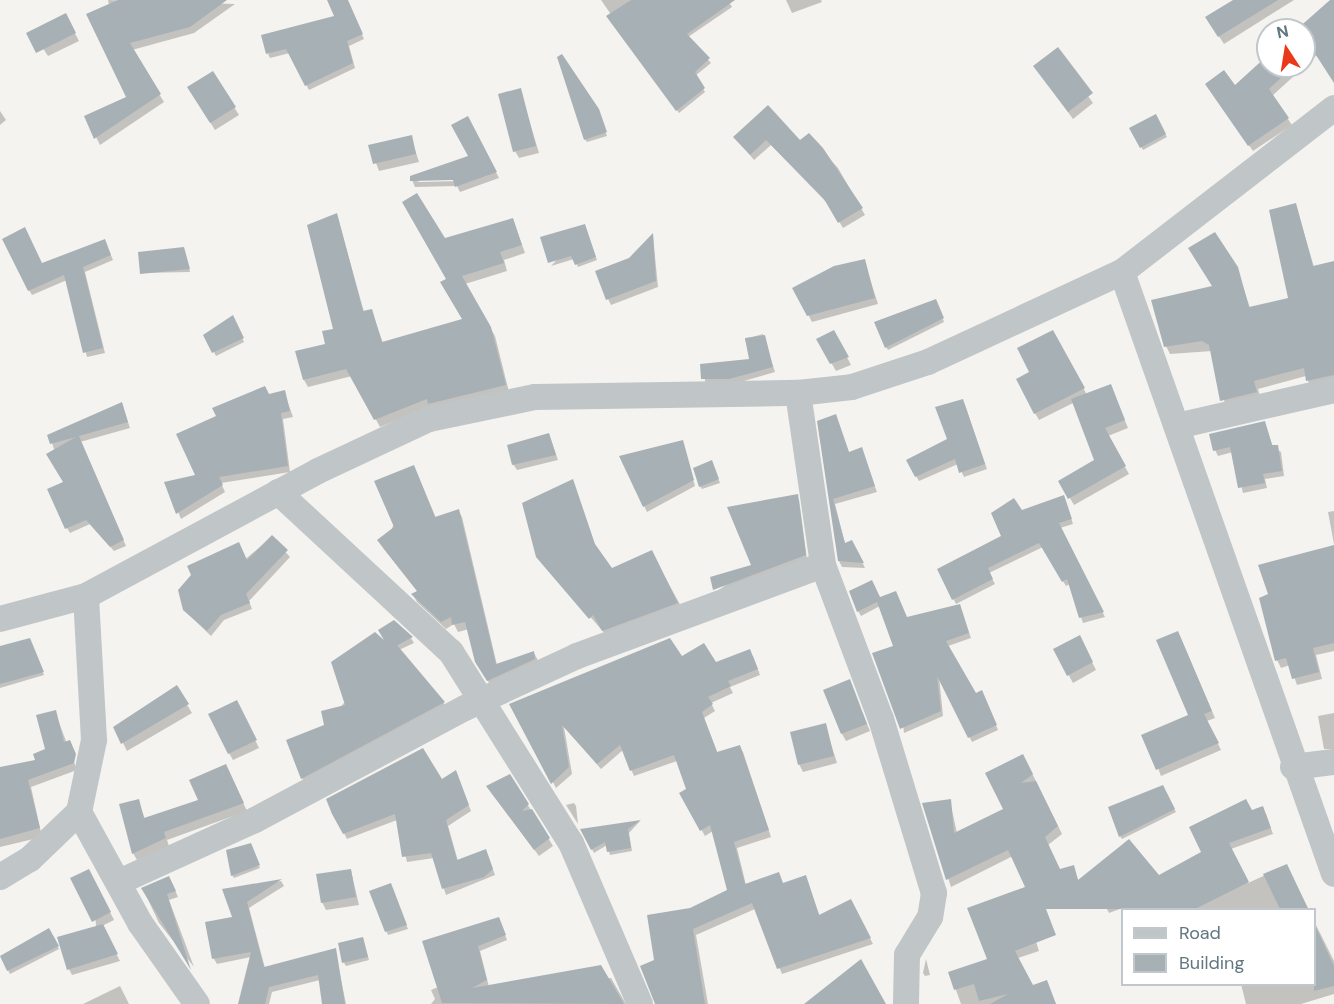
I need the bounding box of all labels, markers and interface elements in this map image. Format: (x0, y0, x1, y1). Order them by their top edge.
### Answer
north arrow (1256, 18, 1316, 78)
text: N (1275, 20, 1290, 43)
legend (1121, 908, 1316, 986)
text: Road (1179, 921, 1221, 945)
text: Building (1179, 951, 1244, 975)

